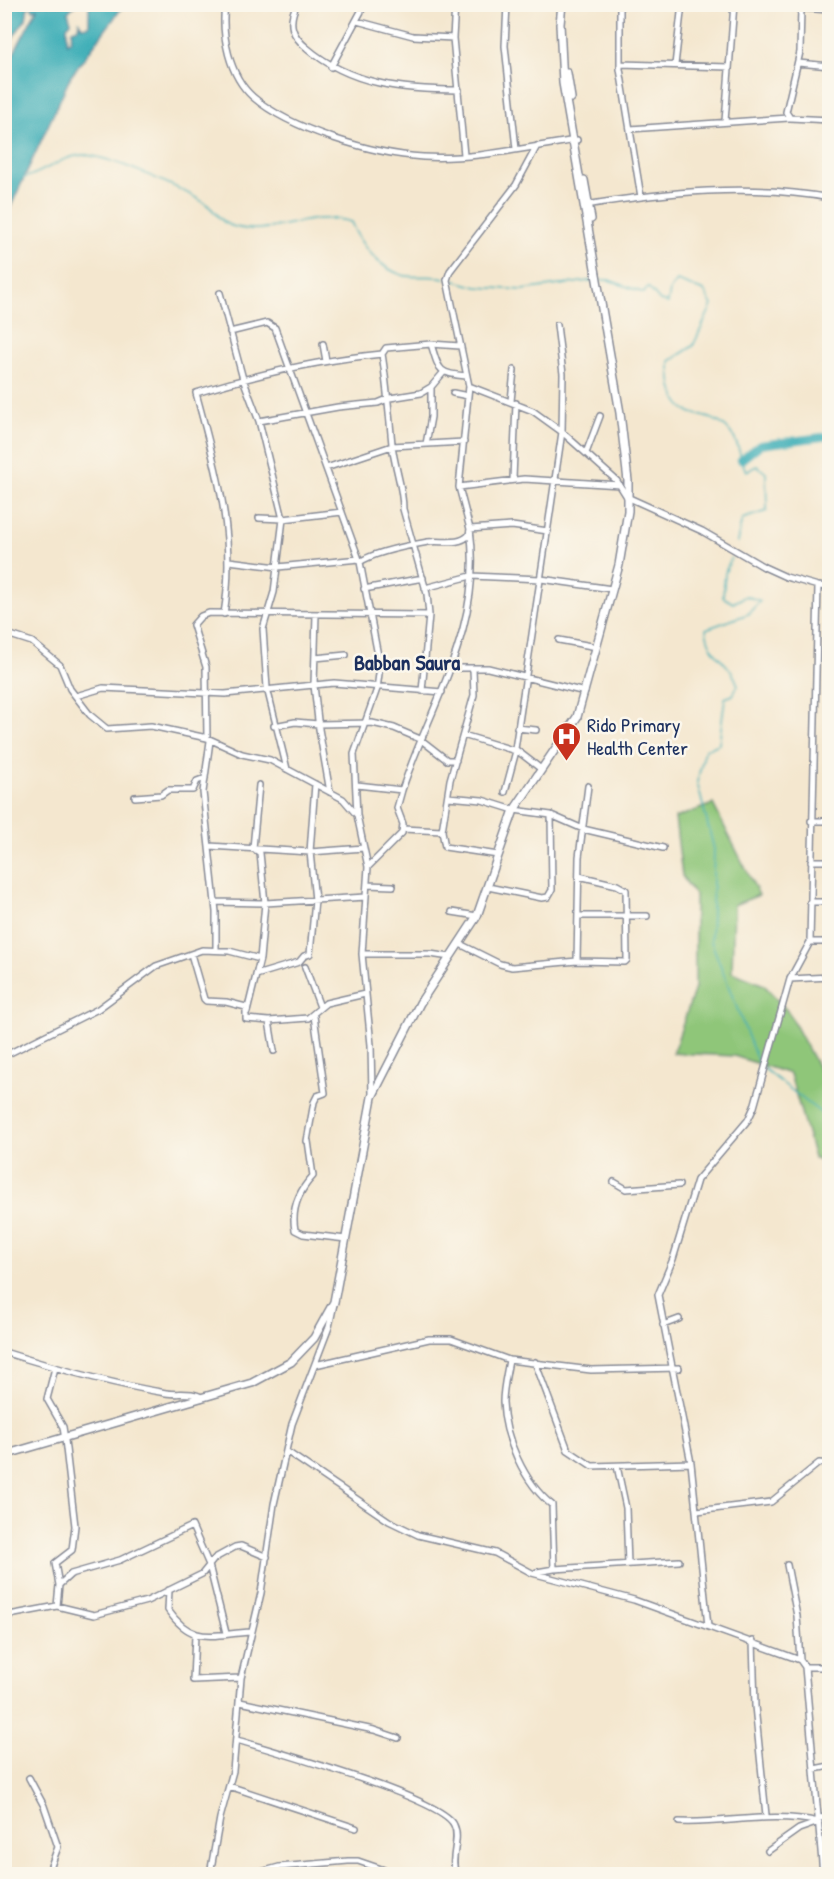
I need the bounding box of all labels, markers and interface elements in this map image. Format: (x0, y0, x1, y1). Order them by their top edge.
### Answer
district label: Babban Saura (354, 647, 460, 677)
place label: Rido Primary Health Center (587, 711, 688, 761)
hospital icon: Rido Primary Health Center (550, 720, 582, 762)

